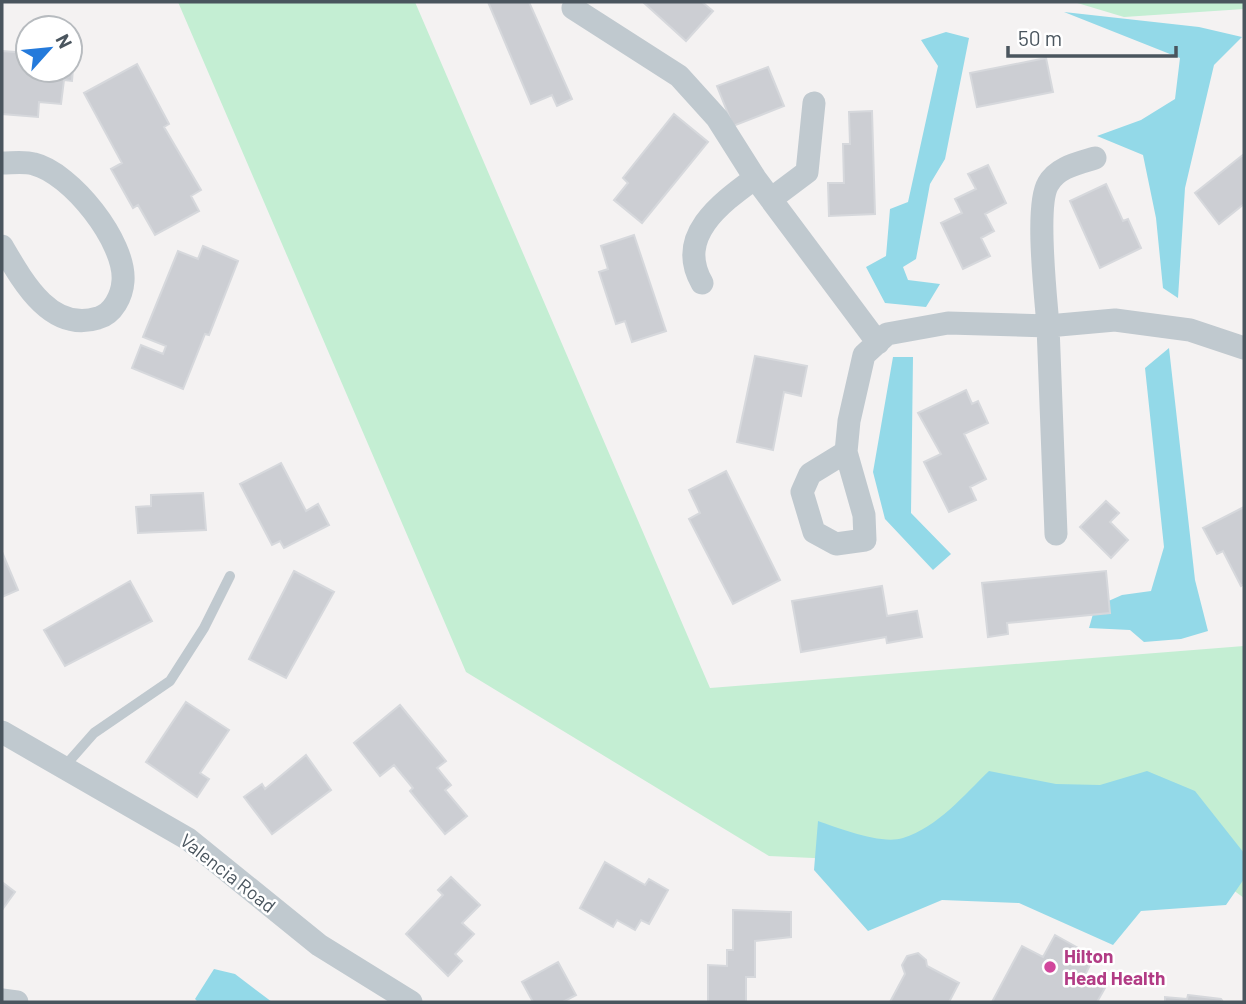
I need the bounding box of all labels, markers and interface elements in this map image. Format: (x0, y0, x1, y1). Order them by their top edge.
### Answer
north arrow (14, 14, 84, 84)
scale bar (1008, 14, 1176, 58)
text: 50 m (1018, 25, 1062, 50)
text: N (51, 30, 78, 52)
street label: Valencia Road (176, 828, 281, 917)
place label: Hilton Head Health (1064, 944, 1165, 989)
marker: Hilton Head Health (1042, 959, 1058, 975)

